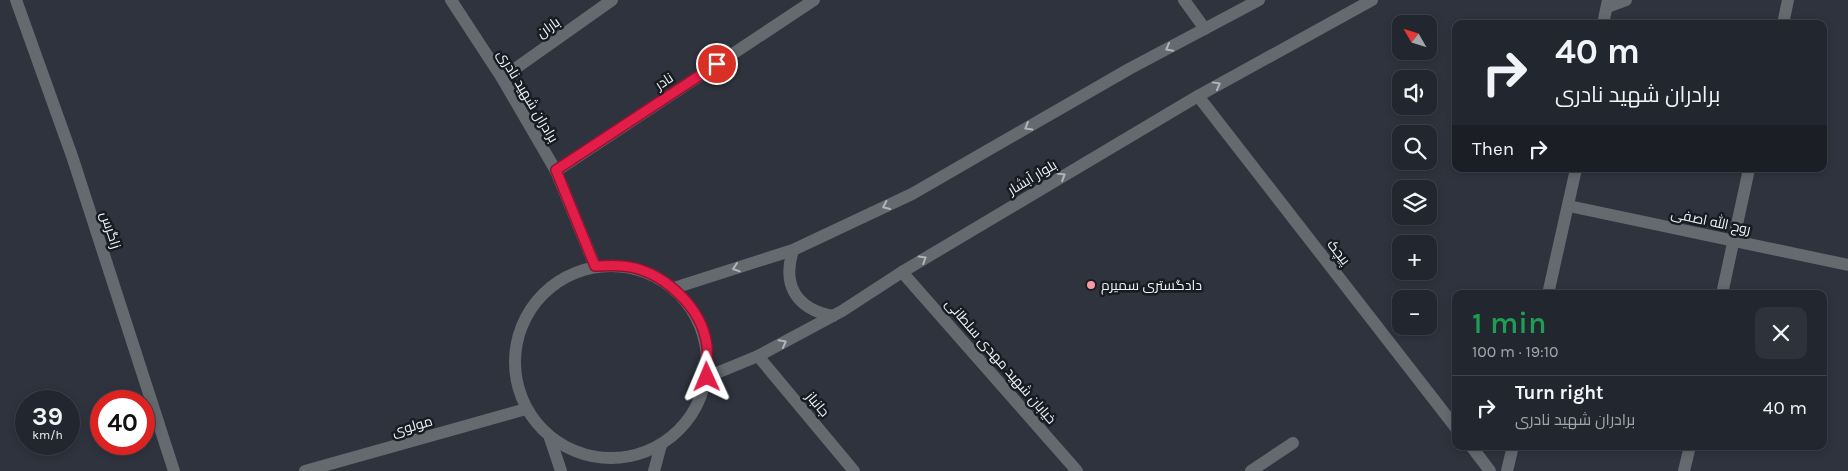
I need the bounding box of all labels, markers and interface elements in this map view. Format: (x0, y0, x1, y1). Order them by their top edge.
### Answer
street label: باران (533, 13, 563, 41)
north arrow (1392, 15, 1438, 60)
map controls (1392, 15, 1437, 335)
text: 40 m (1555, 31, 1640, 72)
icon: right (1472, 40, 1537, 105)
one-way arrow (1166, 42, 1175, 52)
pin (696, 43, 738, 85)
street label: برادران شهید نادری (493, 47, 562, 146)
icon: arrive (703, 50, 731, 78)
street label: نادر (651, 69, 677, 94)
button: sound (1392, 70, 1437, 115)
one-way arrow (1212, 81, 1221, 91)
text: برادران شهید نادری (1555, 82, 1720, 108)
one-way arrow (1024, 121, 1033, 131)
button: search (1392, 125, 1437, 170)
icon: right (1524, 135, 1552, 163)
text: Then (1472, 138, 1514, 160)
street label: بلوار آبشار (1004, 156, 1060, 199)
one-way arrow (1057, 173, 1066, 183)
button: layers (1392, 180, 1437, 225)
one-way arrow (882, 200, 891, 210)
street label: روح الله اصفی (1669, 204, 1753, 238)
street label: زاگرس (97, 209, 124, 251)
button: + (1392, 235, 1437, 280)
street label: پیچک (1323, 236, 1354, 269)
one-way arrow (917, 256, 926, 266)
one-way arrow (732, 262, 740, 272)
place label: دادگستری سمیرم (1101, 277, 1202, 295)
marker: دادگستری سمیرم (1085, 279, 1097, 291)
button: − (1392, 290, 1437, 335)
street label: خیابان شهید مهدی سلطانی (942, 295, 1060, 427)
text: 1 min (1472, 305, 1546, 341)
button: close (1755, 307, 1807, 359)
one-way arrow (778, 339, 787, 349)
text: 100 m · 19:10 (1472, 342, 1559, 361)
position arrow (680, 350, 732, 402)
text: Turn right (1515, 382, 1604, 404)
street label: جانباز (802, 388, 833, 420)
speed limit sign: 40 (90, 390, 155, 455)
icon: right (1472, 394, 1500, 422)
text: 40 m (1763, 397, 1807, 419)
text: 39 (32, 402, 63, 431)
text: برادران شهید نادری (1515, 410, 1635, 429)
street label: مولوی (390, 413, 434, 440)
text: km/h (32, 428, 63, 442)

